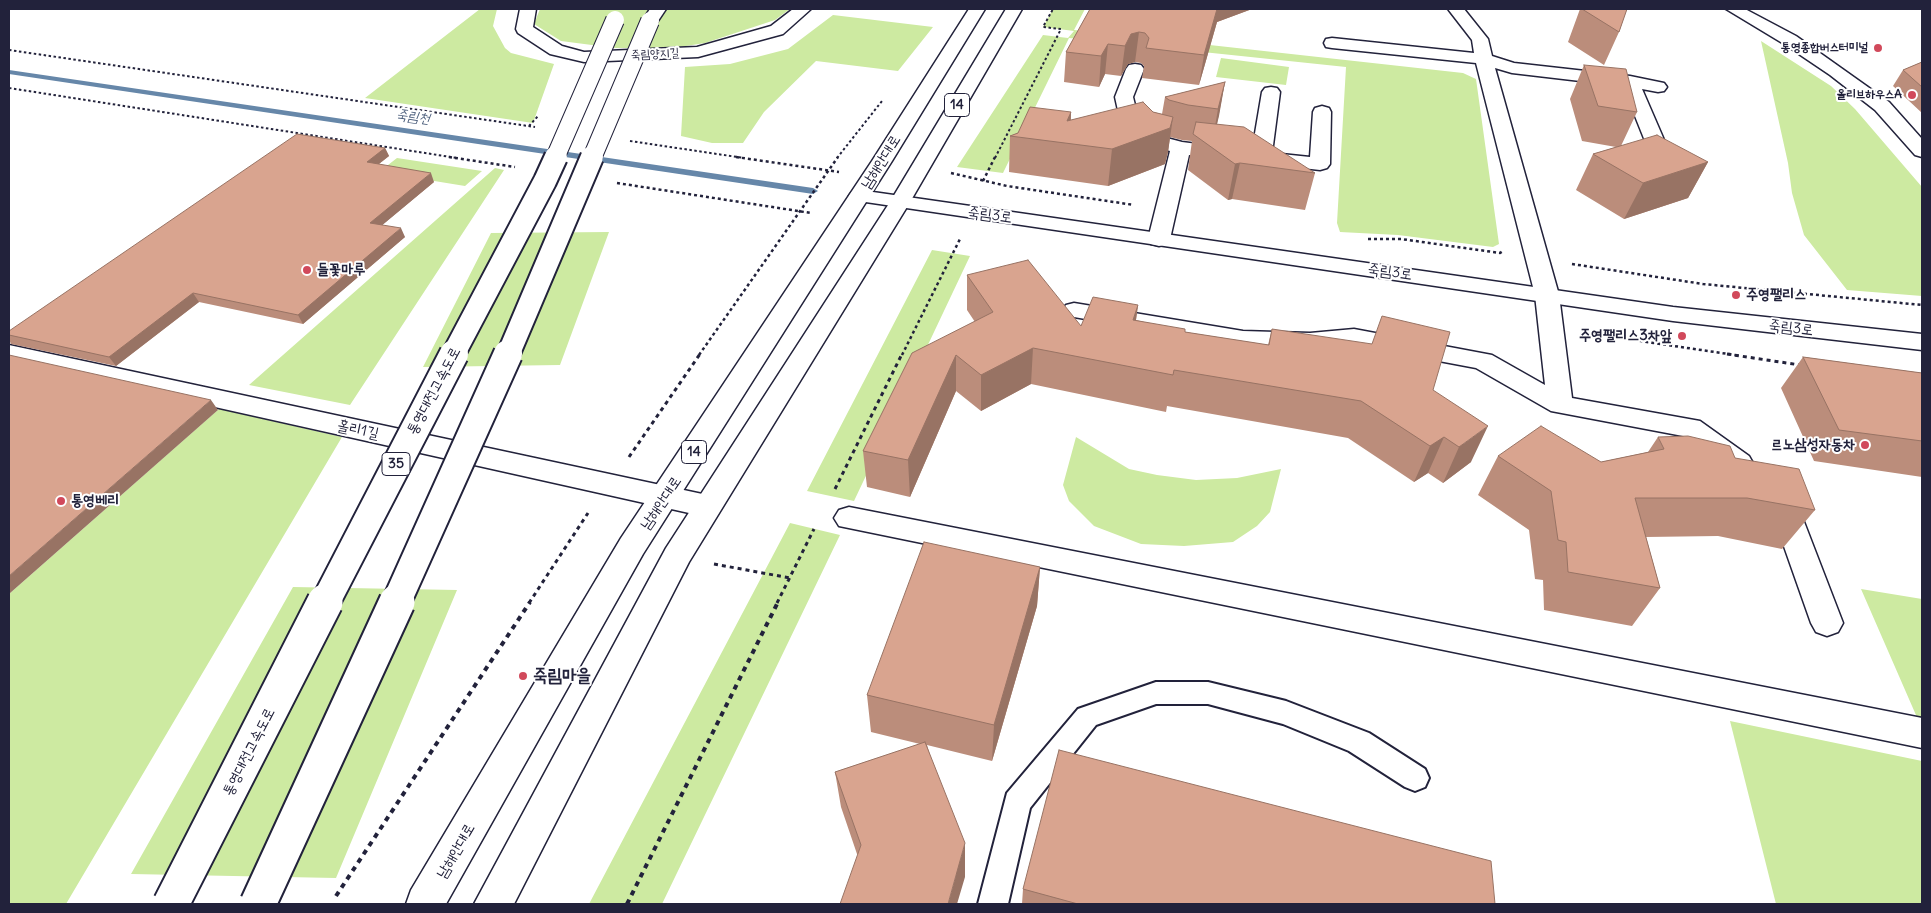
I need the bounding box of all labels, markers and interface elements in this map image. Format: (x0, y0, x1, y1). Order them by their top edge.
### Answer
place label: 통영종합버스터미널 (1781, 41, 1868, 55)
marker: 통영종합버스터미널 (1872, 42, 1884, 54)
street label: 죽림양지길 (631, 46, 679, 62)
place label: 올리브하우스A (1836, 88, 1902, 102)
marker: 올리브하우스A (1906, 89, 1918, 101)
road number: 14 (944, 94, 970, 116)
water label: 죽림천 (395, 106, 431, 128)
street label: 남해안대로 (857, 132, 905, 192)
street label: 죽림3로 (967, 203, 1013, 227)
street label: 죽림3로 (1367, 260, 1413, 284)
place label: 들꽃마루 (317, 261, 365, 279)
marker: 들꽃마루 (301, 264, 313, 276)
place label: 주영팰리스 (1746, 286, 1806, 304)
marker: 주영팰리스 (1730, 289, 1742, 301)
street label: 죽림3로 (1768, 316, 1814, 340)
place label: 주영팰리스3차앞 (1579, 327, 1672, 345)
marker: 주영팰리스3차앞 (1676, 330, 1688, 342)
street label: 통영대전고속도로 (403, 344, 465, 438)
street label: 홀리1길 (336, 417, 380, 443)
place label: 르노삼성자동차 (1771, 436, 1855, 454)
marker: 르노삼성자동차 (1859, 439, 1871, 451)
road number: 14 (682, 441, 706, 464)
road number: 35 (382, 452, 410, 476)
street label: 남해안대로 (637, 473, 685, 533)
place label: 통영베리 (71, 492, 119, 510)
marker: 통영베리 (55, 495, 67, 507)
place label: 죽림마을 (533, 665, 591, 687)
marker: 죽림마을 (517, 670, 529, 682)
street label: 통영대전고속도로 (219, 705, 279, 799)
street label: 남해안대로 (433, 820, 479, 882)

